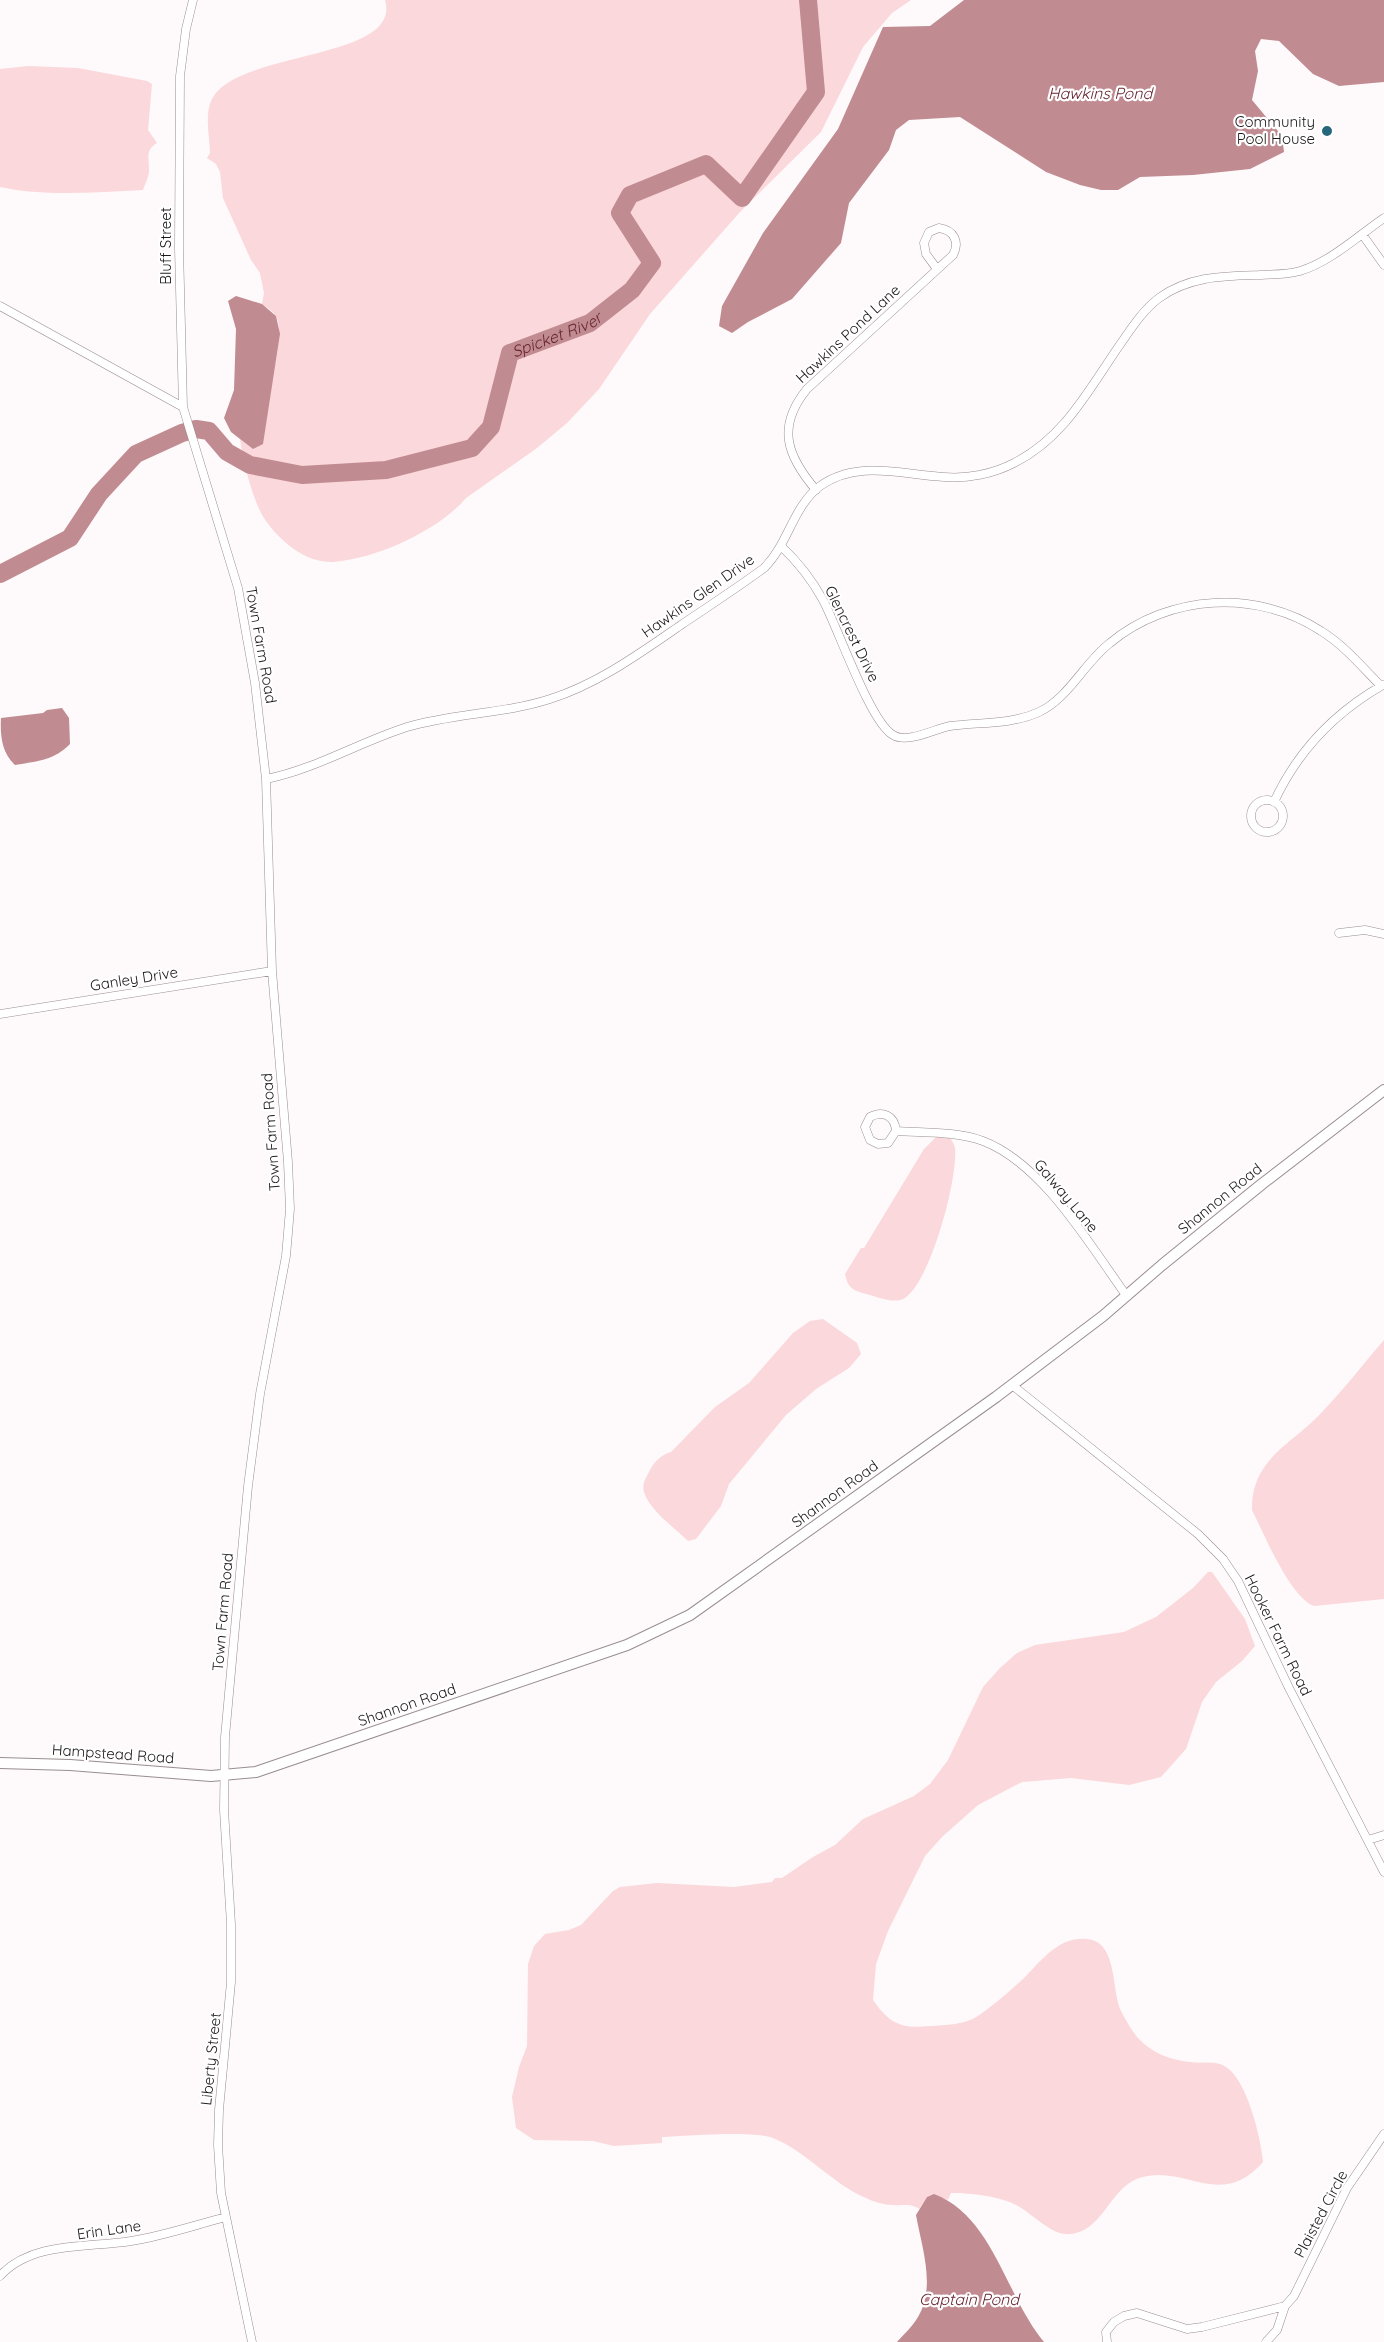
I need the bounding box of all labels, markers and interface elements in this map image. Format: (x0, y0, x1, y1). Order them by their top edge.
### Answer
water label: Hawkins Pond (1048, 83, 1154, 103)
place label: Community Pool House (1235, 112, 1315, 148)
marker: Community Pool House (1320, 124, 1334, 138)
street label: Bluff Street (156, 207, 175, 285)
street label: Hawkins Pond Lane (791, 280, 904, 387)
water label: Spicket River (509, 306, 607, 361)
street label: Hawkins Glen Drive (638, 550, 758, 642)
street label: Glencrest Drive (821, 582, 884, 685)
street label: Town Farm Road (242, 585, 281, 705)
street label: Ganley Drive (89, 962, 179, 995)
street label: Town Farm Road (257, 1072, 284, 1192)
street label: Galway Lane (1030, 1155, 1103, 1236)
street label: Shannon Road (1174, 1159, 1265, 1238)
street label: Shannon Road (788, 1456, 882, 1531)
street label: Town Farm Road (208, 1552, 237, 1672)
street label: Hooker Farm Road (1241, 1571, 1316, 1699)
street label: Shannon Road (355, 1679, 458, 1730)
street label: Hampstead Road (51, 1740, 175, 1767)
street label: Liberty Street (196, 2012, 225, 2106)
street label: Plaisted Circle (1290, 2167, 1352, 2261)
street label: Erin Lane (76, 2216, 142, 2243)
water label: Captain Pond (919, 2289, 1021, 2309)

